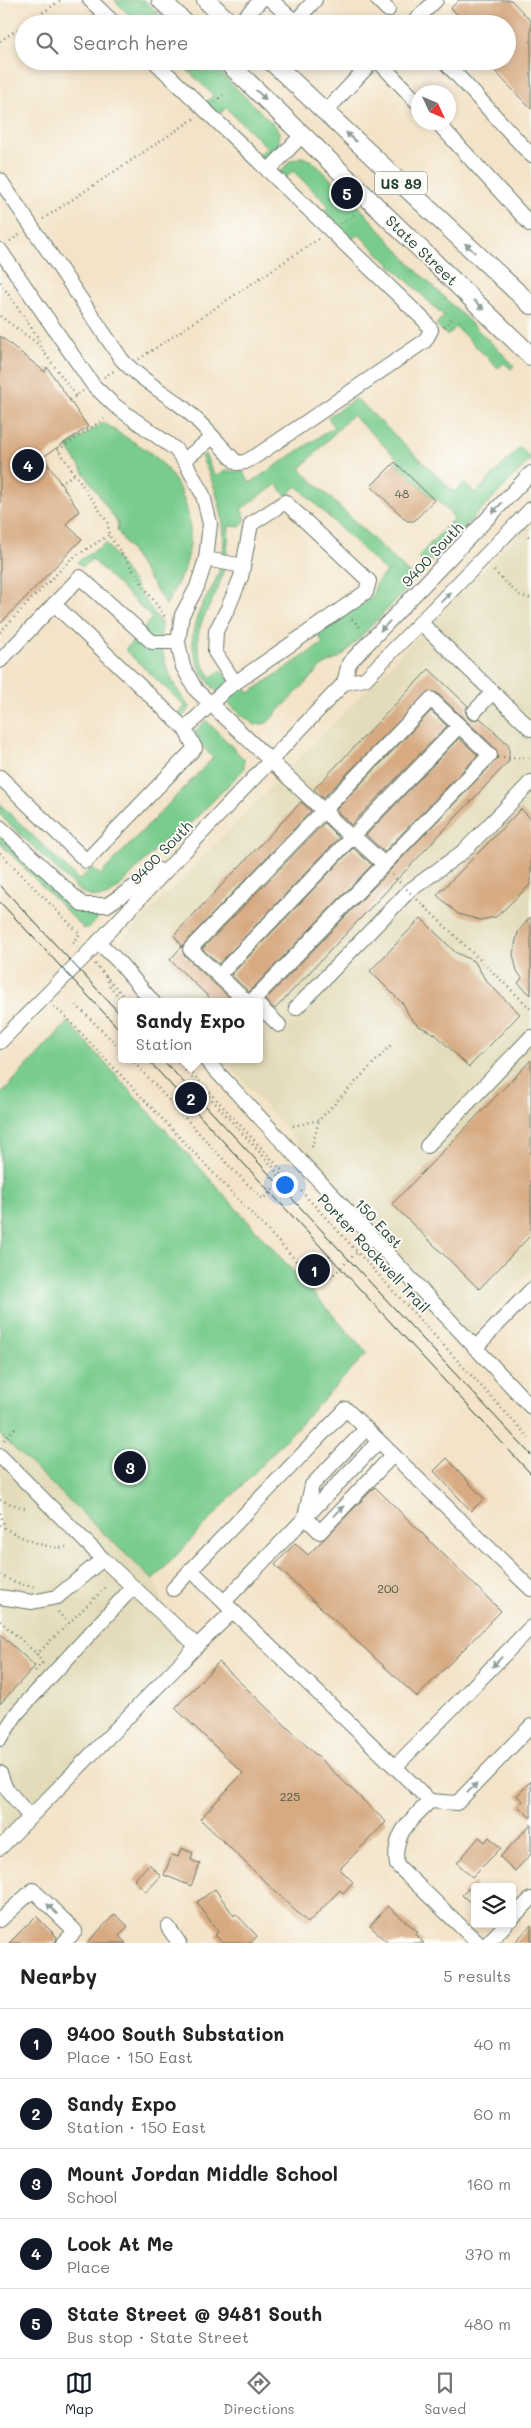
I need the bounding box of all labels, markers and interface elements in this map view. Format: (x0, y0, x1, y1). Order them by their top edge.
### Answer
search box (15, 15, 516, 70)
icon: search (33, 29, 61, 57)
text: Search here (73, 30, 189, 55)
north arrow (411, 85, 456, 130)
one-way arrow (255, 89, 267, 101)
one-way arrow (346, 131, 358, 143)
road number: US 89 (375, 172, 427, 194)
pin: 5 (331, 174, 363, 212)
street label: State Street (382, 211, 462, 289)
one-way arrow (464, 242, 476, 254)
one-way arrow (472, 299, 484, 311)
pin: 4 (12, 446, 44, 484)
house number: 48 (395, 485, 409, 501)
one-way arrow (492, 502, 504, 514)
street label: 9400 South (397, 517, 467, 591)
one-way arrow (440, 591, 452, 603)
one-way arrow (379, 619, 391, 631)
street label: 9400 South (125, 816, 197, 888)
popup (118, 998, 263, 1063)
text: Sandy Expo (136, 1008, 245, 1033)
text: Station (136, 1033, 192, 1054)
pin: 2 (175, 1079, 207, 1117)
your location (272, 1172, 298, 1198)
street label: Porter Rockwell Trail (314, 1189, 434, 1317)
street label: 150 East (351, 1194, 407, 1252)
pin: 1 (298, 1251, 330, 1289)
pin: 3 (114, 1448, 146, 1486)
one-way arrow (333, 1506, 345, 1518)
house number: 200 (377, 1580, 399, 1596)
one-way arrow (491, 1656, 503, 1668)
one-way arrow (466, 1782, 478, 1794)
house number: 225 (280, 1788, 300, 1804)
map controls (471, 1883, 516, 1928)
button: layers (471, 1883, 516, 1928)
one-way arrow (46, 1903, 58, 1915)
text: Nearby (20, 1962, 97, 1989)
text: 5 results (443, 1965, 511, 1986)
text: 9400 South Substation (67, 2021, 284, 2046)
text: 1 (32, 2033, 40, 2054)
text: 40 m (474, 2033, 511, 2054)
text: Place · 150 East (67, 2046, 193, 2067)
text: Sandy Expo (67, 2091, 176, 2116)
text: 2 (32, 2103, 40, 2124)
text: 60 m (474, 2103, 511, 2124)
text: Station · 150 East (67, 2116, 206, 2137)
text: Mount Jordan Middle School (67, 2161, 338, 2186)
text: 3 (31, 2173, 41, 2194)
text: 160 m (466, 2173, 511, 2194)
text: School (67, 2186, 117, 2207)
text: Look At Me (67, 2231, 173, 2256)
text: 4 (31, 2243, 41, 2264)
text: 370 m (465, 2243, 511, 2264)
text: Place (67, 2256, 110, 2277)
text: State Street @ 9481 South (67, 2301, 322, 2326)
text: 5 (31, 2313, 41, 2334)
text: 480 m (464, 2313, 511, 2334)
text: Bus stop · State Street (67, 2326, 249, 2347)
tab: Map (65, 2369, 93, 2418)
tab: Directions (223, 2369, 295, 2418)
tab: Saved (424, 2369, 466, 2418)

